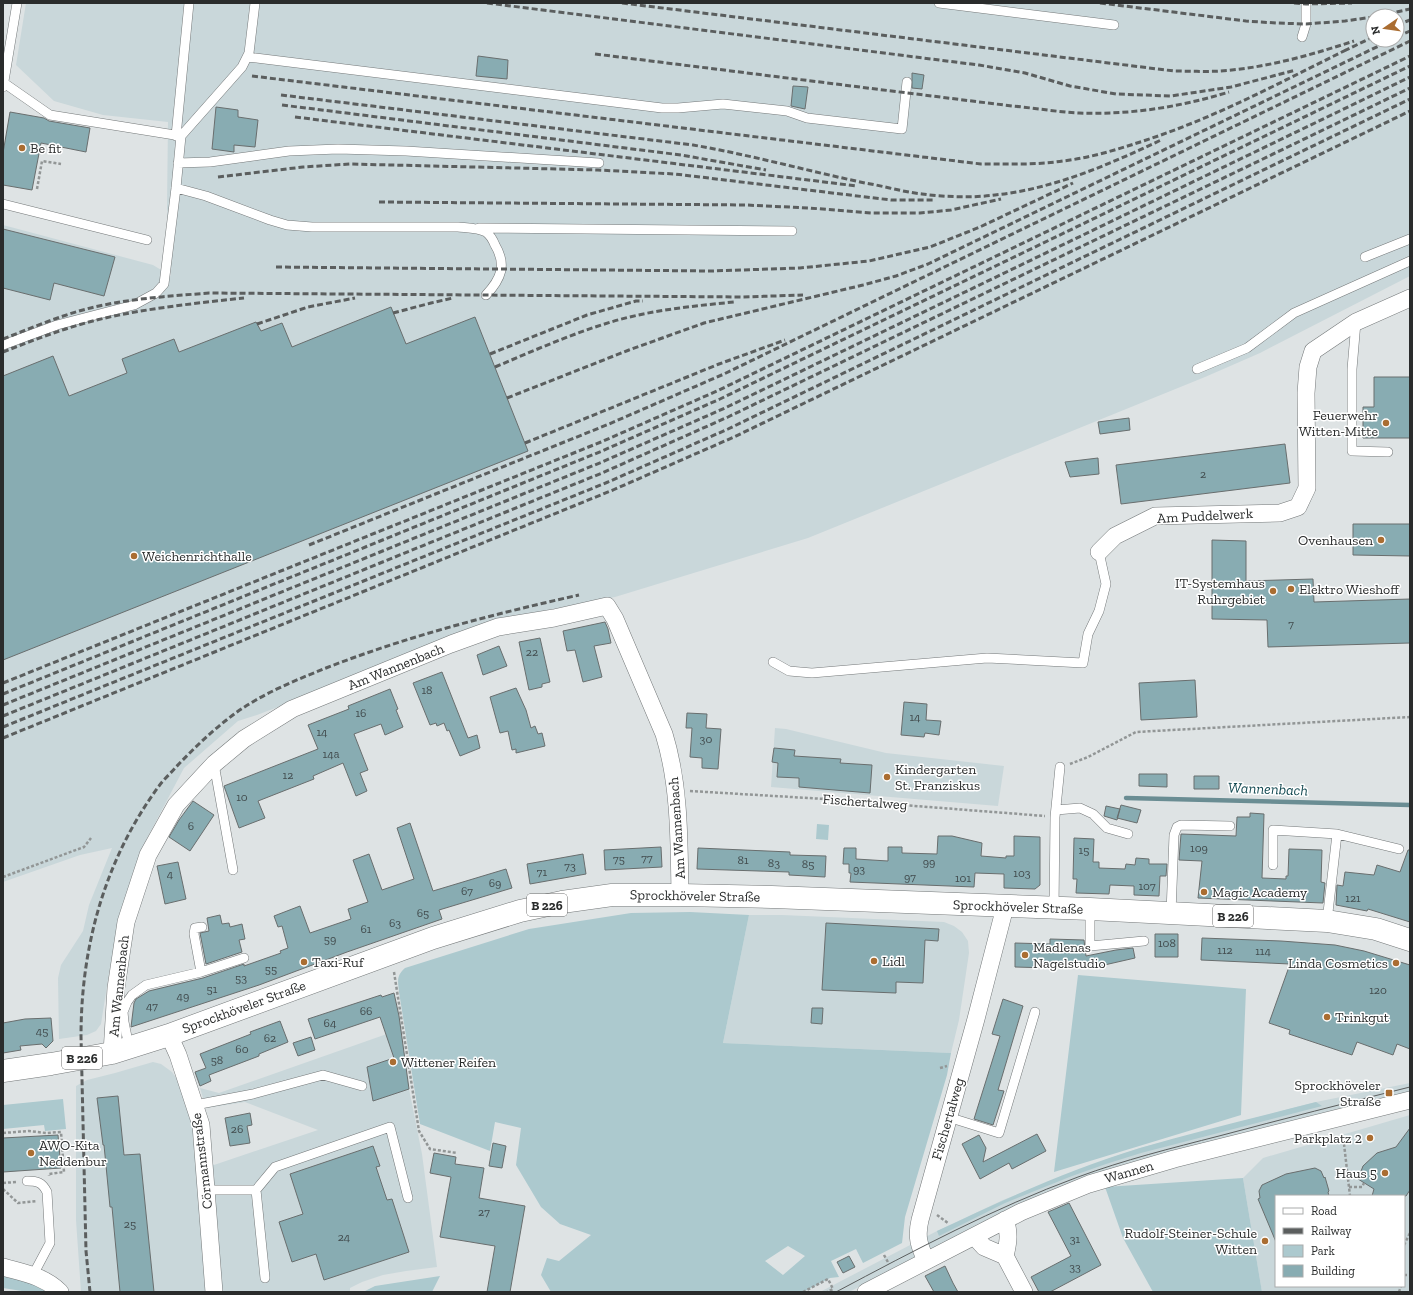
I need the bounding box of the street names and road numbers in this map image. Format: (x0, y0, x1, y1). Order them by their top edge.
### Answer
street label: Am Puddelwerk (1157, 505, 1254, 527)
street label: Am Wannenbach (345, 640, 447, 694)
street label: Am Wannenbach (665, 776, 689, 880)
street label: Fischertalweg (822, 791, 908, 813)
street label: Sprockhöveler Straße (630, 886, 761, 906)
road number: B 226 (527, 894, 567, 916)
street label: Sprockhöveler Straße (953, 896, 1084, 918)
road number: B 226 (1213, 905, 1253, 927)
street label: Am Wannenbach (105, 934, 133, 1038)
street label: Sprockhöveler Straße (180, 977, 309, 1037)
road number: B 226 (62, 1047, 102, 1069)
street label: Fischertalweg (928, 1076, 968, 1162)
street label: Cörmannstraße (188, 1112, 216, 1210)
street label: Wannen (1103, 1157, 1155, 1187)

